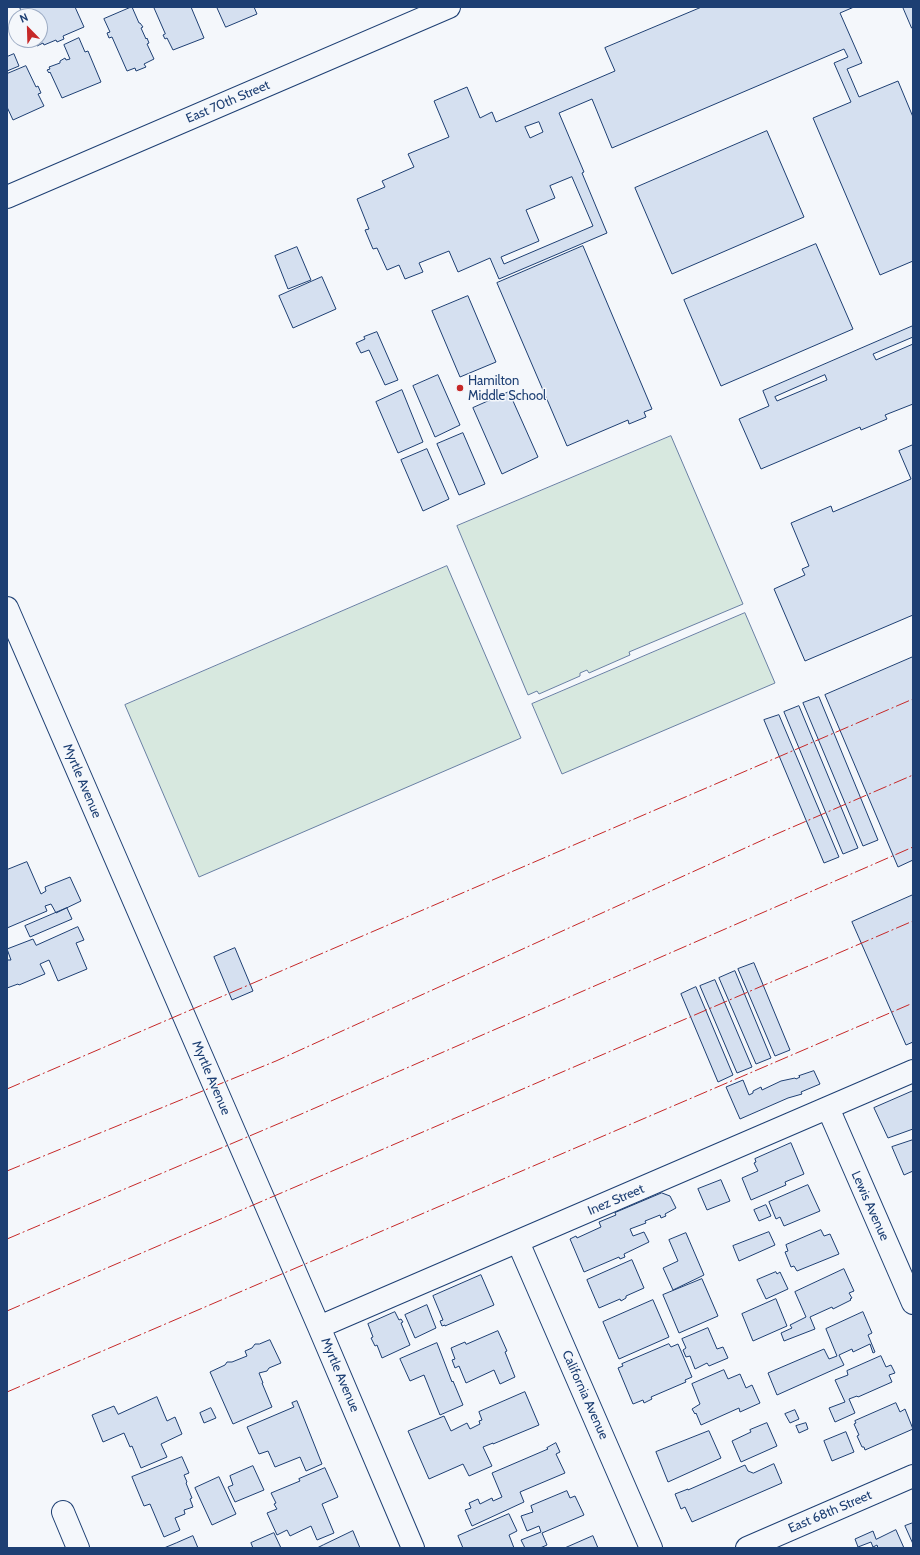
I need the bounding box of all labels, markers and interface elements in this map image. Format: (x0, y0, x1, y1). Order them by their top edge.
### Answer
north arrow (8, 8, 48, 48)
text: N (17, 10, 30, 26)
street label: East 70th Street (184, 77, 272, 127)
place label: Hamilton Middle School (468, 373, 546, 404)
marker: Hamilton Middle School (455, 383, 465, 393)
street label: Myrtle Avenue (59, 742, 105, 820)
street label: Myrtle Avenue (188, 1039, 234, 1117)
street label: Lewis Avenue (848, 1169, 892, 1243)
street label: Inez Street (586, 1181, 646, 1219)
street label: Myrtle Avenue (317, 1336, 363, 1414)
street label: California Avenue (558, 1348, 612, 1442)
street label: East 68th Street (786, 1487, 874, 1537)

